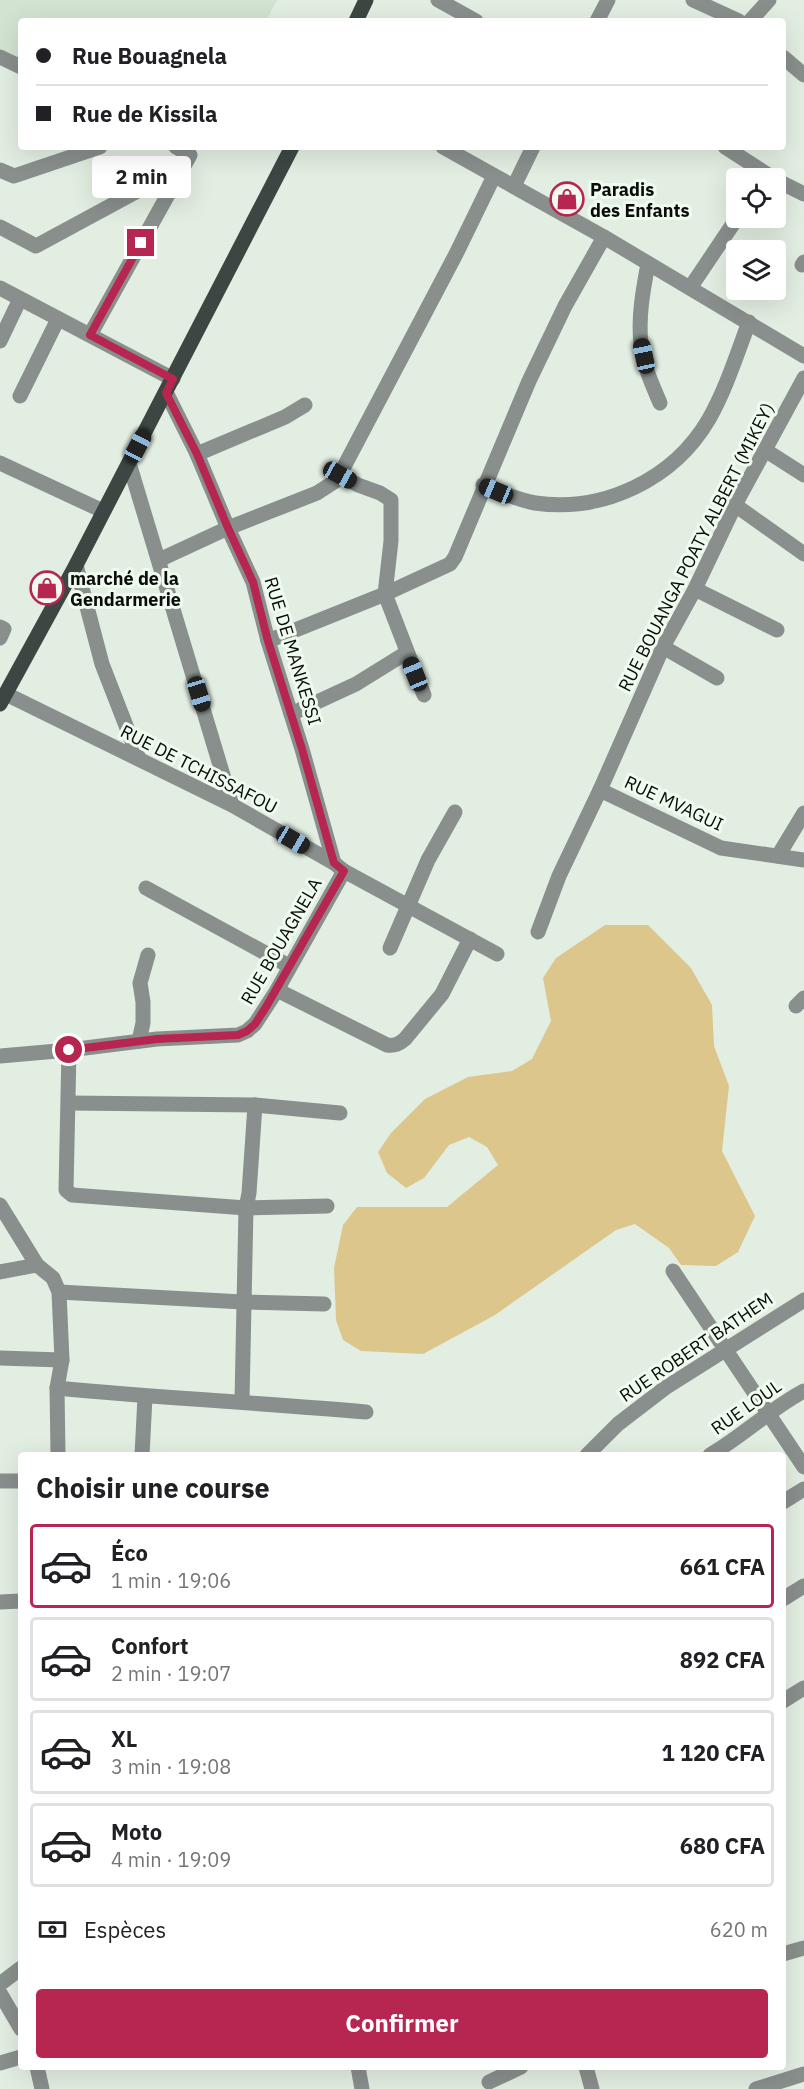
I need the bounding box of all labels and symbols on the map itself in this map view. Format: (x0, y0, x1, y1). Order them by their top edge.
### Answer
callout: 2 min (92, 156, 190, 198)
place label: Paradis des Enfants (590, 178, 689, 222)
shop icon: Paradis des Enfants (549, 181, 585, 217)
route end (127, 229, 154, 256)
car (631, 337, 657, 375)
street label: RUE BOUANGA POATY ALBERT (MIKEY) (613, 399, 779, 695)
car (122, 426, 154, 466)
car (320, 458, 360, 492)
car (476, 476, 516, 506)
place label: marché de la Gendarmerie (70, 567, 181, 611)
shop icon: marché de la Gendarmerie (29, 570, 65, 606)
street label: RUE DE MANKESSI (260, 574, 326, 728)
car (400, 654, 430, 694)
car (185, 674, 213, 714)
street label: RUE DE TCHISSAFOU (117, 719, 281, 819)
street label: RUE MVAGUI (621, 770, 727, 836)
car (273, 823, 313, 857)
street label: RUE BOUAGNELA (235, 873, 327, 1009)
route start (55, 1036, 82, 1063)
street label: RUE ROBERT BATHEM (615, 1287, 777, 1407)
street label: RUE LOUL (706, 1374, 786, 1440)

